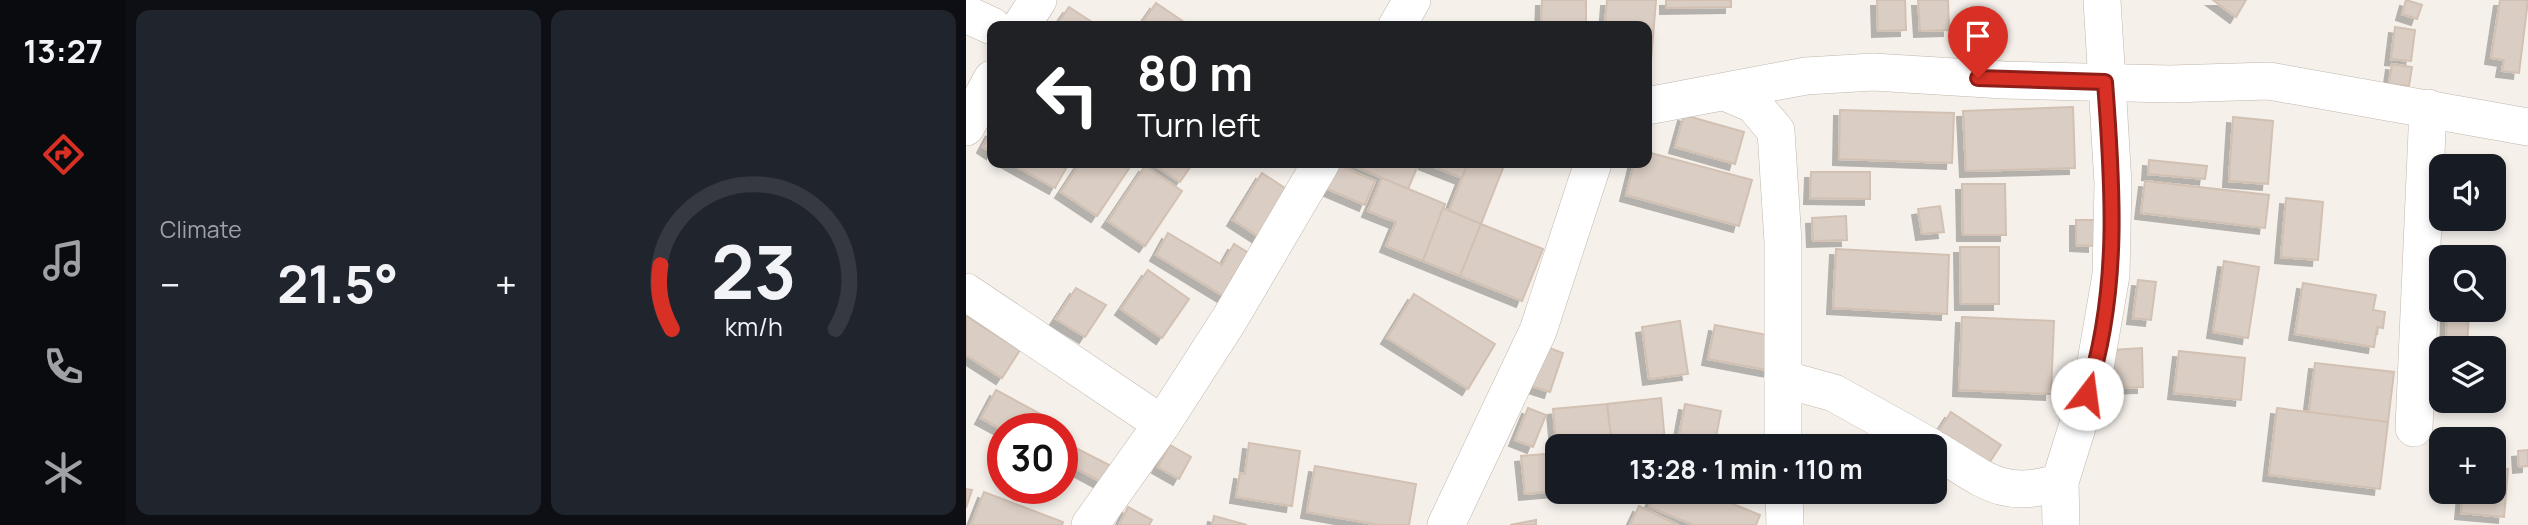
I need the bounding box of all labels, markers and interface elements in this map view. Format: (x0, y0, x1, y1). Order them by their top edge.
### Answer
pin (1948, 6, 2008, 78)
icon: arrive (1959, 17, 1997, 55)
text: 13:27 (23, 29, 103, 73)
text: 80 m (1137, 39, 1253, 106)
icon: left (1022, 49, 1113, 140)
text: Turn left (1137, 103, 1261, 147)
icon: directions (39, 130, 88, 179)
map controls (2429, 154, 2506, 504)
button: sound (2429, 154, 2506, 231)
text: Climate (160, 213, 242, 245)
text: 23 (711, 221, 796, 321)
icon: music (39, 236, 88, 285)
button: search (2429, 245, 2506, 322)
text: 21.5° (277, 248, 398, 319)
text: − (160, 258, 181, 310)
text: + (495, 258, 517, 310)
text: km/h (724, 308, 783, 343)
button: layers (2429, 336, 2506, 413)
icon: phone (39, 342, 88, 391)
position arrow (2050, 357, 2124, 431)
speed limit sign: 30 (987, 413, 1078, 504)
button: + (2429, 427, 2506, 504)
icon: climate (39, 448, 88, 497)
text: 13:28 · 1 min · 110 m (1629, 451, 1863, 487)

